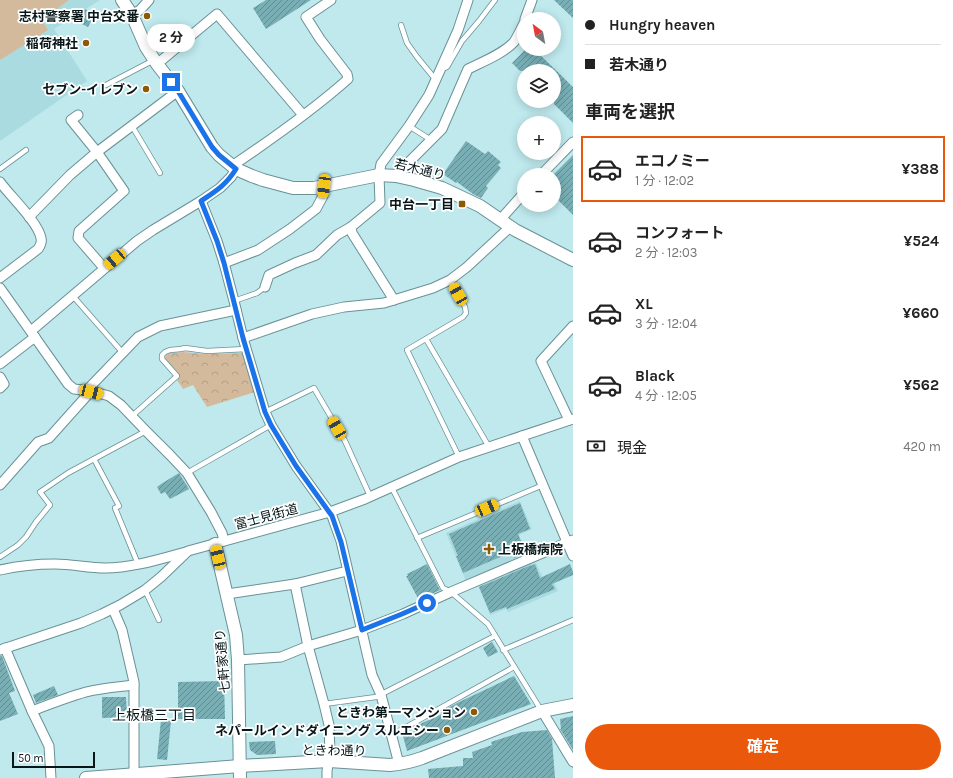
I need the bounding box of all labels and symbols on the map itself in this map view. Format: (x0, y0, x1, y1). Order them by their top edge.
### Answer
place label: 志村警察署 中台交番 (19, 9, 139, 24)
marker: 志村警察署 中台交番 (142, 11, 152, 21)
north arrow (517, 12, 561, 56)
callout: 2 分 (147, 24, 195, 52)
place label: 稲荷神社 (26, 36, 78, 51)
marker: 稲荷神社 (81, 38, 91, 48)
route end (162, 73, 180, 91)
place label: セブン-イレブン (42, 82, 138, 97)
marker: セブン-イレブン (141, 84, 151, 94)
street label: 若木通り (393, 156, 447, 183)
car (316, 173, 332, 199)
place label: 中台一丁目 (389, 197, 454, 212)
marker: 中台一丁目 (457, 199, 467, 209)
car (102, 247, 128, 271)
car (447, 281, 469, 307)
car (78, 383, 104, 401)
car (326, 415, 348, 441)
car (474, 498, 500, 518)
street label: 富士見街道 (233, 501, 299, 532)
place label: 上板橋病院 (498, 542, 563, 557)
marker: 上板橋病院 (483, 543, 495, 555)
car (209, 544, 227, 570)
route start (418, 594, 436, 612)
street label: 七軒家通り (212, 628, 233, 694)
place label: ときわ第一マンション (336, 705, 466, 720)
district label: 上板橋三丁目 (112, 707, 196, 724)
marker: ときわ第一マンション (469, 707, 479, 717)
place label: ネパールインドダイニング スルエシー (215, 723, 439, 738)
marker: ネパールインドダイニング スルエシー (442, 725, 452, 735)
street label: ときわ通り (301, 742, 367, 759)
scale bar (12, 750, 95, 769)

